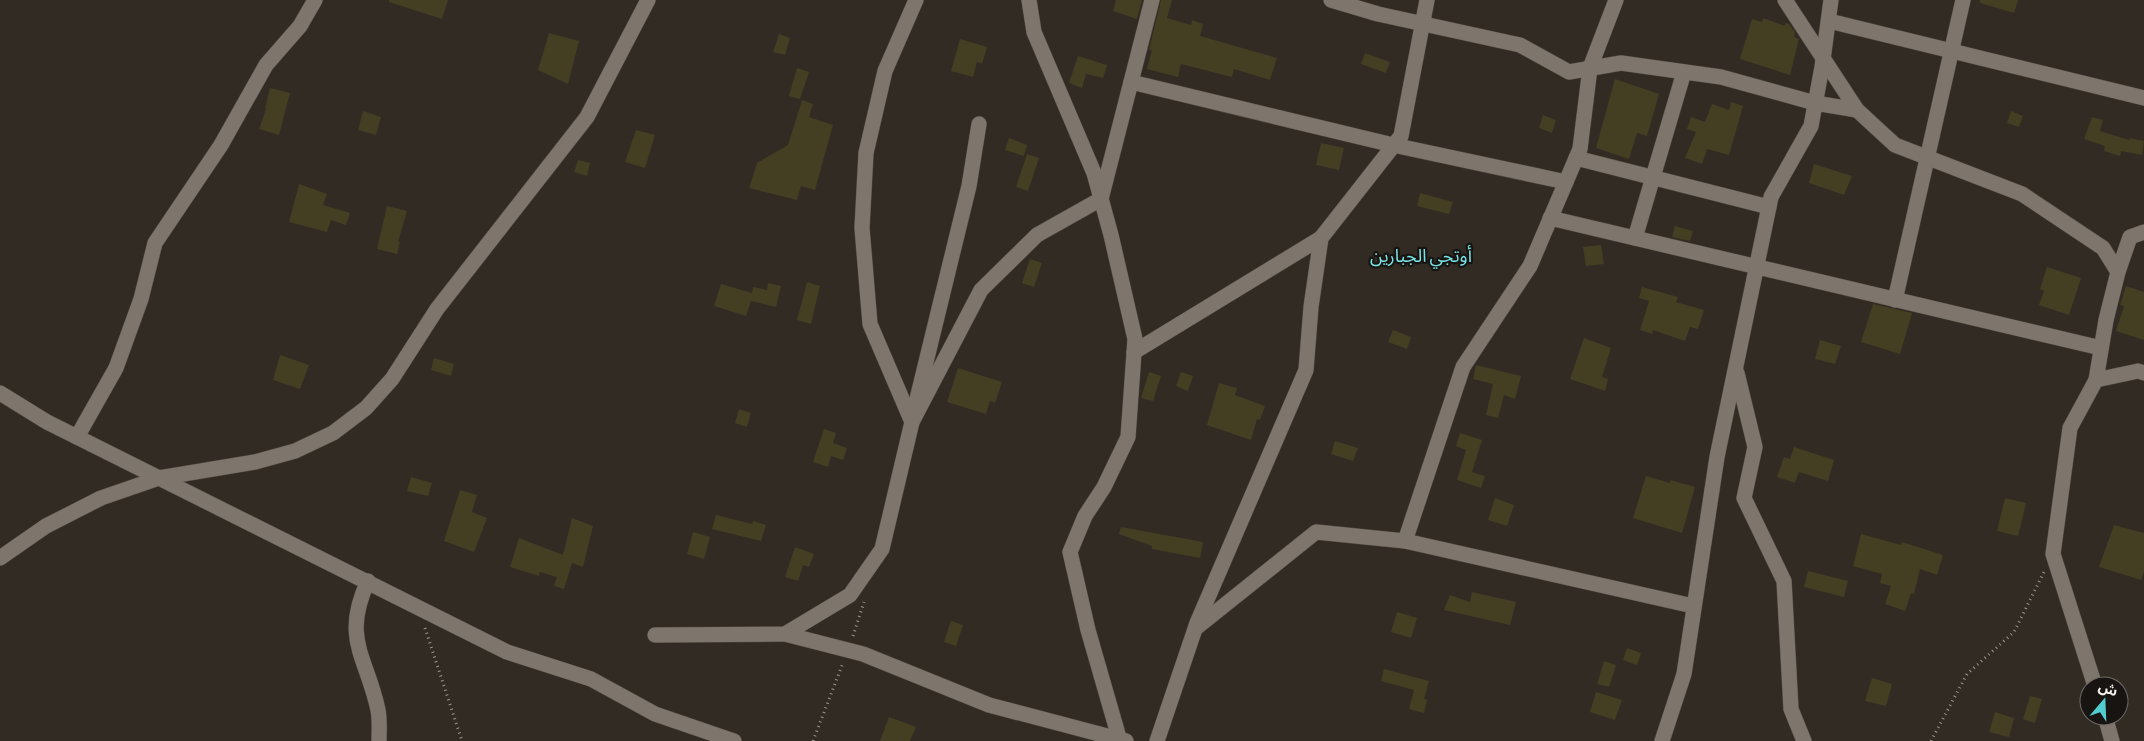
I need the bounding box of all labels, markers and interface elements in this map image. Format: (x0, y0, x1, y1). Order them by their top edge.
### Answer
district label: أوتجي الجبارين (1370, 245, 1472, 269)
north arrow (2079, 676, 2129, 726)
text: ش (2097, 680, 2119, 699)

